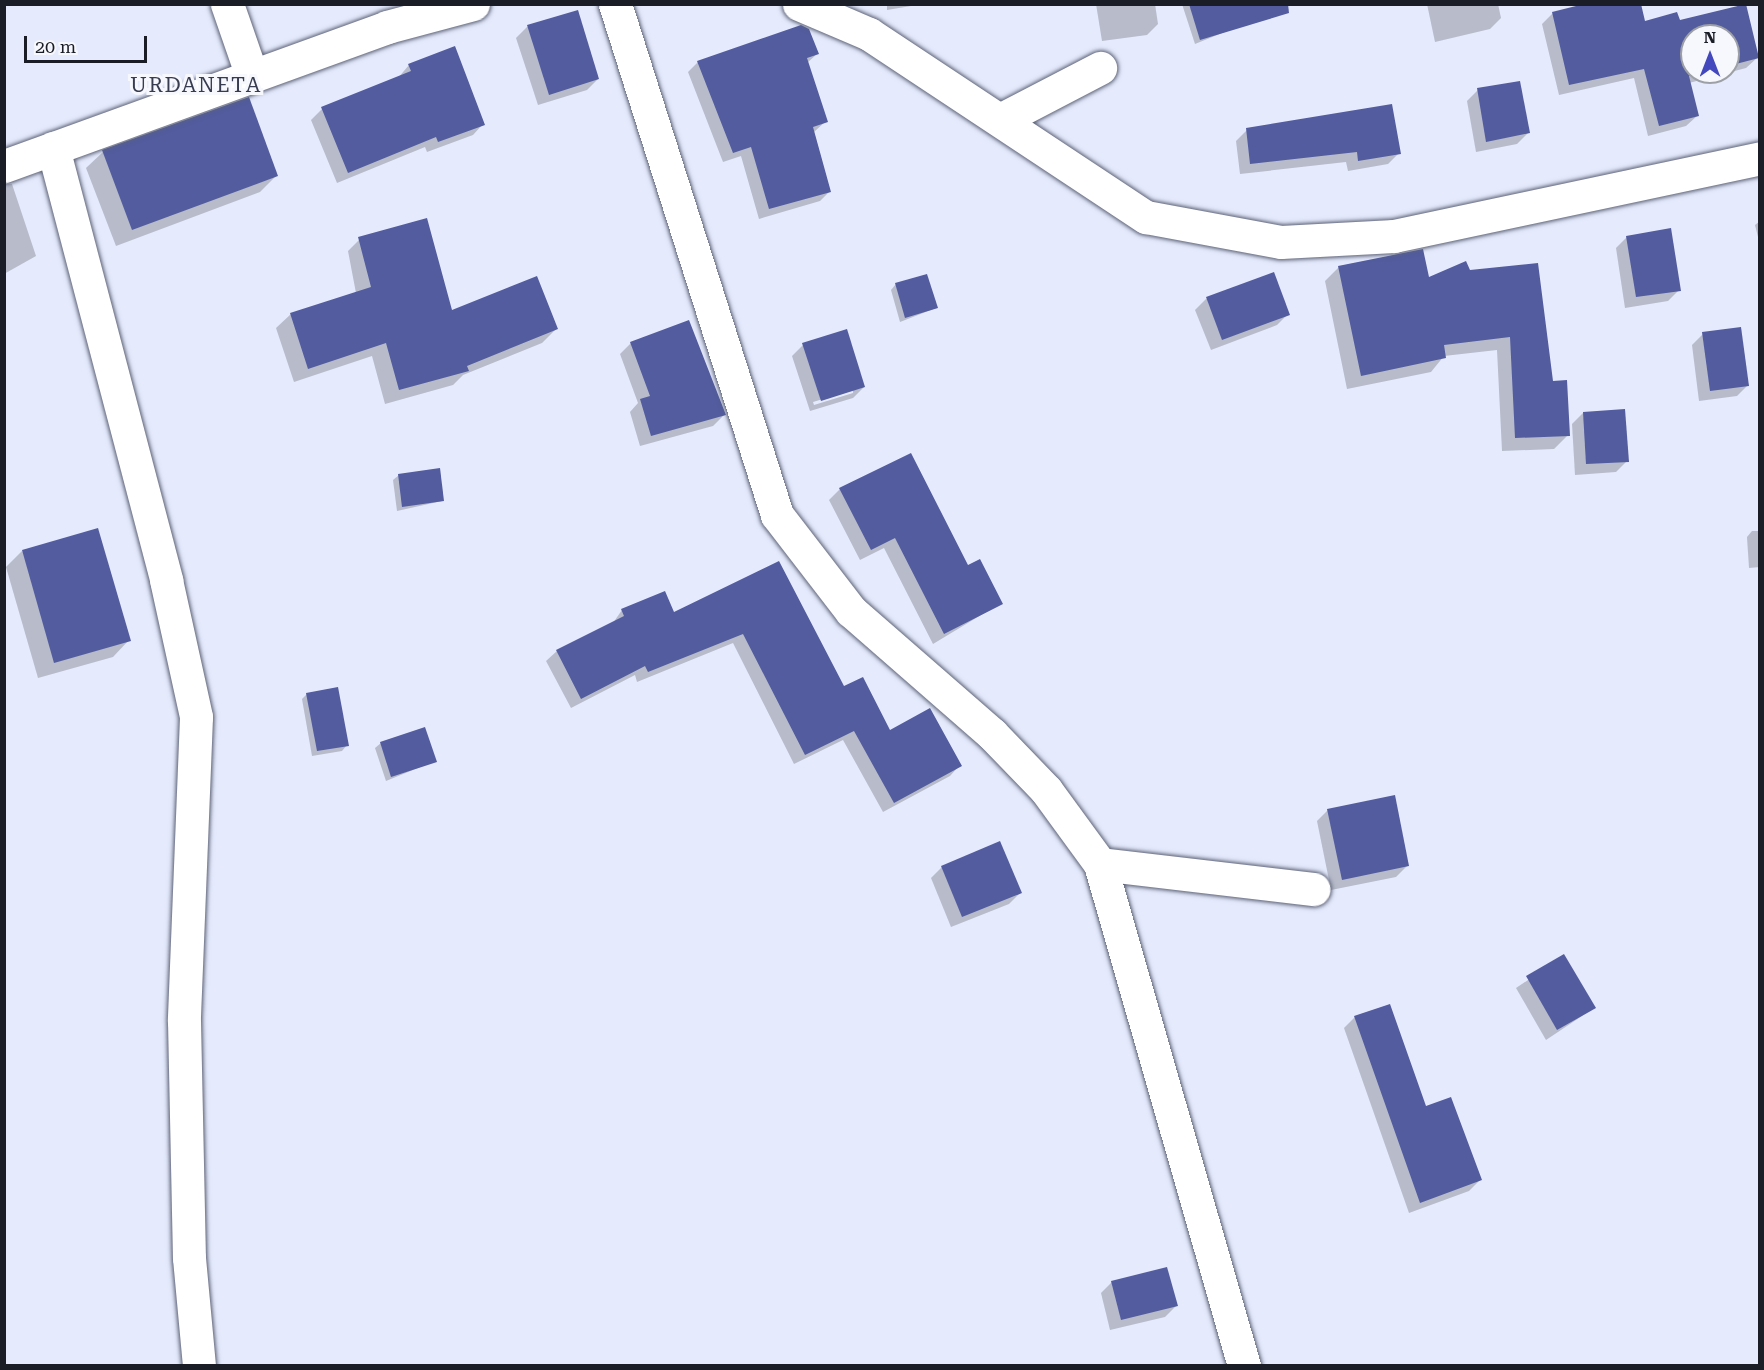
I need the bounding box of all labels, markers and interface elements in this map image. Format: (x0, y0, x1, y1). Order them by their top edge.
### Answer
scale bar (27, 24, 150, 62)
north arrow (1680, 24, 1740, 84)
text: N (1704, 28, 1716, 47)
text: 20 m (35, 36, 76, 57)
district label: URDANETA (130, 72, 262, 98)

